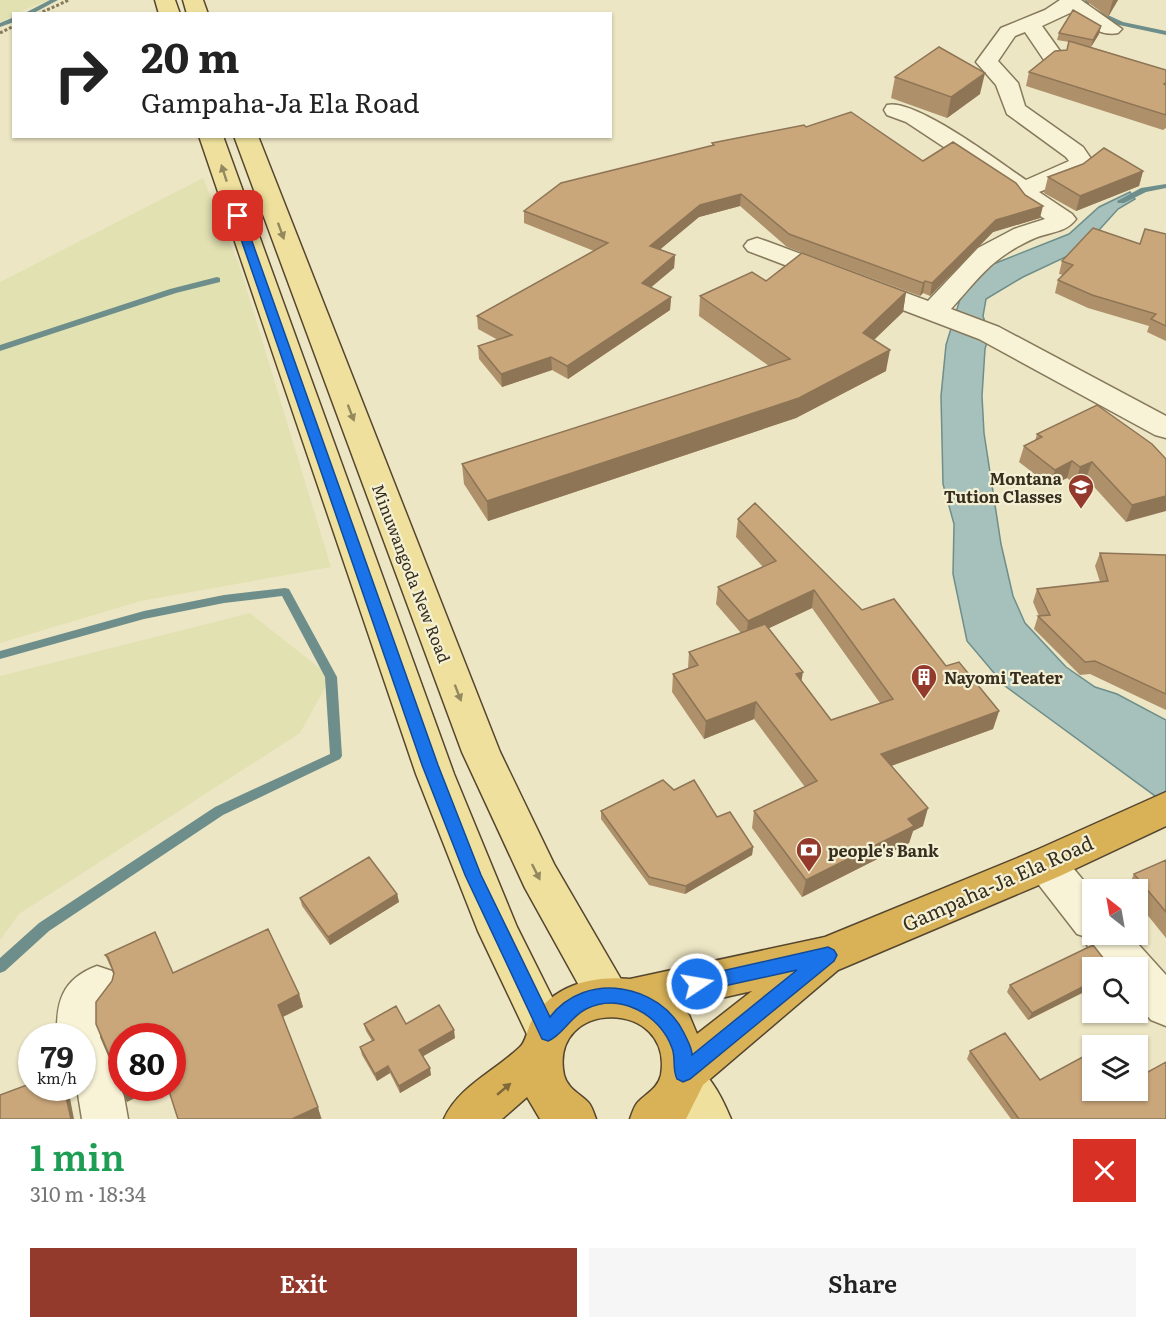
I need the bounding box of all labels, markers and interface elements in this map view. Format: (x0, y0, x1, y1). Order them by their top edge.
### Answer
text: 20 m (141, 24, 240, 86)
icon: right (42, 36, 120, 114)
text: Gampaha-Ja Ela Road (141, 81, 420, 121)
one-way arrow (219, 164, 228, 182)
pin (212, 190, 263, 241)
icon: arrive (221, 199, 254, 232)
one-way arrow (277, 222, 287, 240)
one-way arrow (346, 404, 356, 422)
place label: Montana Tution Classes (944, 466, 1063, 508)
school or university icon: Montana Tution Classes (1066, 472, 1096, 510)
street label: Minuwangoda New Road (367, 480, 457, 666)
building icon: Nayomi Teater (909, 662, 939, 700)
place label: Nayomi Teater (944, 665, 1063, 689)
one-way arrow (454, 684, 463, 702)
street label: Gampaha-Ja Ela Road (897, 826, 1097, 938)
bank icon: people's Bank (794, 835, 824, 873)
place label: people's Bank (828, 838, 939, 862)
one-way arrow (531, 863, 541, 880)
north arrow (1082, 879, 1148, 945)
map controls (1082, 879, 1148, 1101)
position arrow (665, 952, 729, 1016)
button: search (1082, 957, 1148, 1023)
speed limit sign: 80 (108, 1023, 186, 1101)
text: 79 (40, 1033, 74, 1077)
button: layers (1082, 1035, 1148, 1101)
text: km/h (37, 1066, 77, 1089)
one-way arrow (496, 1082, 512, 1095)
text: 1 min (30, 1129, 125, 1182)
button: close (1073, 1139, 1136, 1202)
text: 310 m · 18:34 (30, 1178, 146, 1208)
button: Exit (30, 1248, 577, 1317)
button: Share (589, 1248, 1136, 1317)

